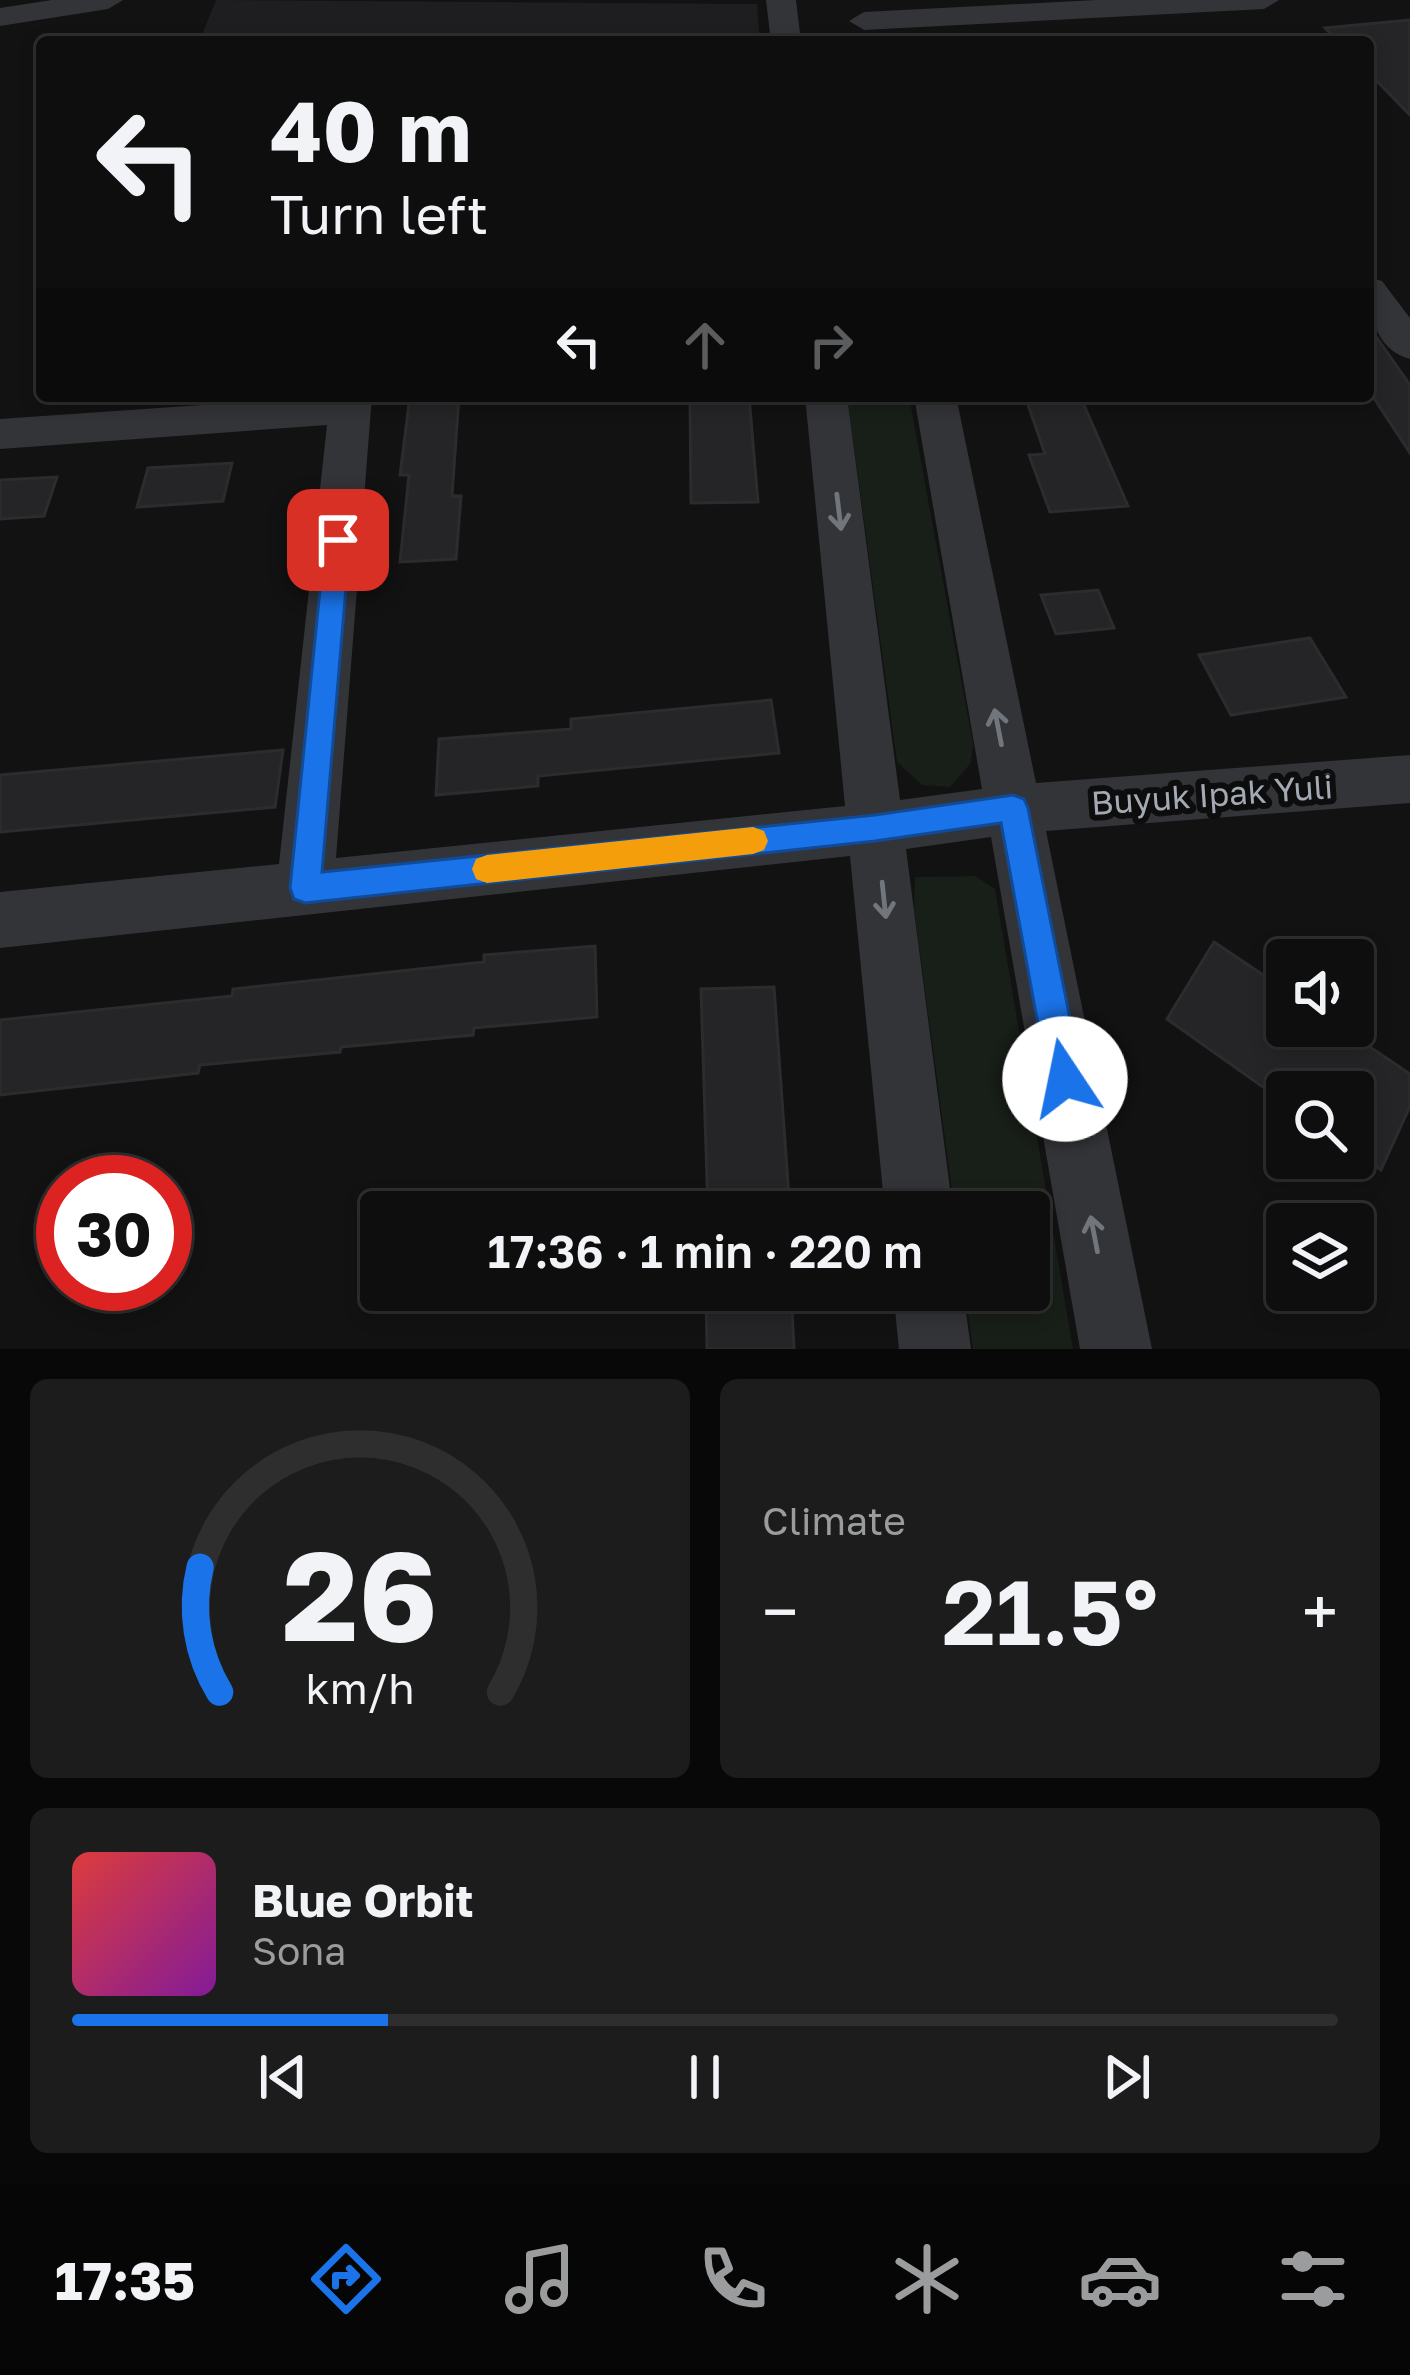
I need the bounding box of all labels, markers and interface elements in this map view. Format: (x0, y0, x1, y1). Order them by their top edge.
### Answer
text: 40 m (270, 80, 472, 180)
icon: left (72, 84, 228, 240)
text: Turn left (270, 181, 488, 246)
icon: left (546, 312, 612, 378)
icon: ahead (672, 312, 738, 378)
icon: right (798, 312, 864, 378)
pin (287, 489, 389, 591)
one-way arrow (829, 492, 851, 531)
icon: arrive (305, 507, 371, 573)
one-way arrow (986, 708, 1008, 747)
street label: Buyuk Ipak Yuli (1090, 766, 1334, 822)
one-way arrow (873, 880, 895, 919)
map controls (1266, 939, 1374, 1311)
button: sound (1266, 939, 1374, 1047)
position arrow (1002, 1016, 1128, 1142)
button: search (1266, 1071, 1374, 1179)
speed limit sign: 30 (36, 1155, 192, 1311)
button: layers (1266, 1203, 1374, 1311)
one-way arrow (1082, 1215, 1104, 1254)
text: 17:36 · 1 min · 220 m (487, 1224, 923, 1278)
text: Climate (762, 1497, 906, 1544)
text: 26 (282, 1519, 438, 1668)
text: 21.5° (942, 1557, 1158, 1665)
text: − (762, 1571, 798, 1651)
text: + (1302, 1571, 1338, 1651)
text: km/h (305, 1661, 415, 1712)
text: Blue Orbit (252, 1873, 474, 1927)
text: Sona (252, 1927, 346, 1974)
icon: previous (250, 2044, 316, 2110)
icon: pause (672, 2044, 738, 2110)
icon: next (1094, 2044, 1160, 2110)
icon: directions (304, 2237, 388, 2321)
icon: music (498, 2237, 582, 2321)
icon: phone (691, 2237, 775, 2321)
icon: climate (885, 2237, 969, 2321)
icon: car (1078, 2237, 1162, 2321)
icon: filters (1271, 2237, 1355, 2321)
text: 17:35 (55, 2247, 195, 2312)

